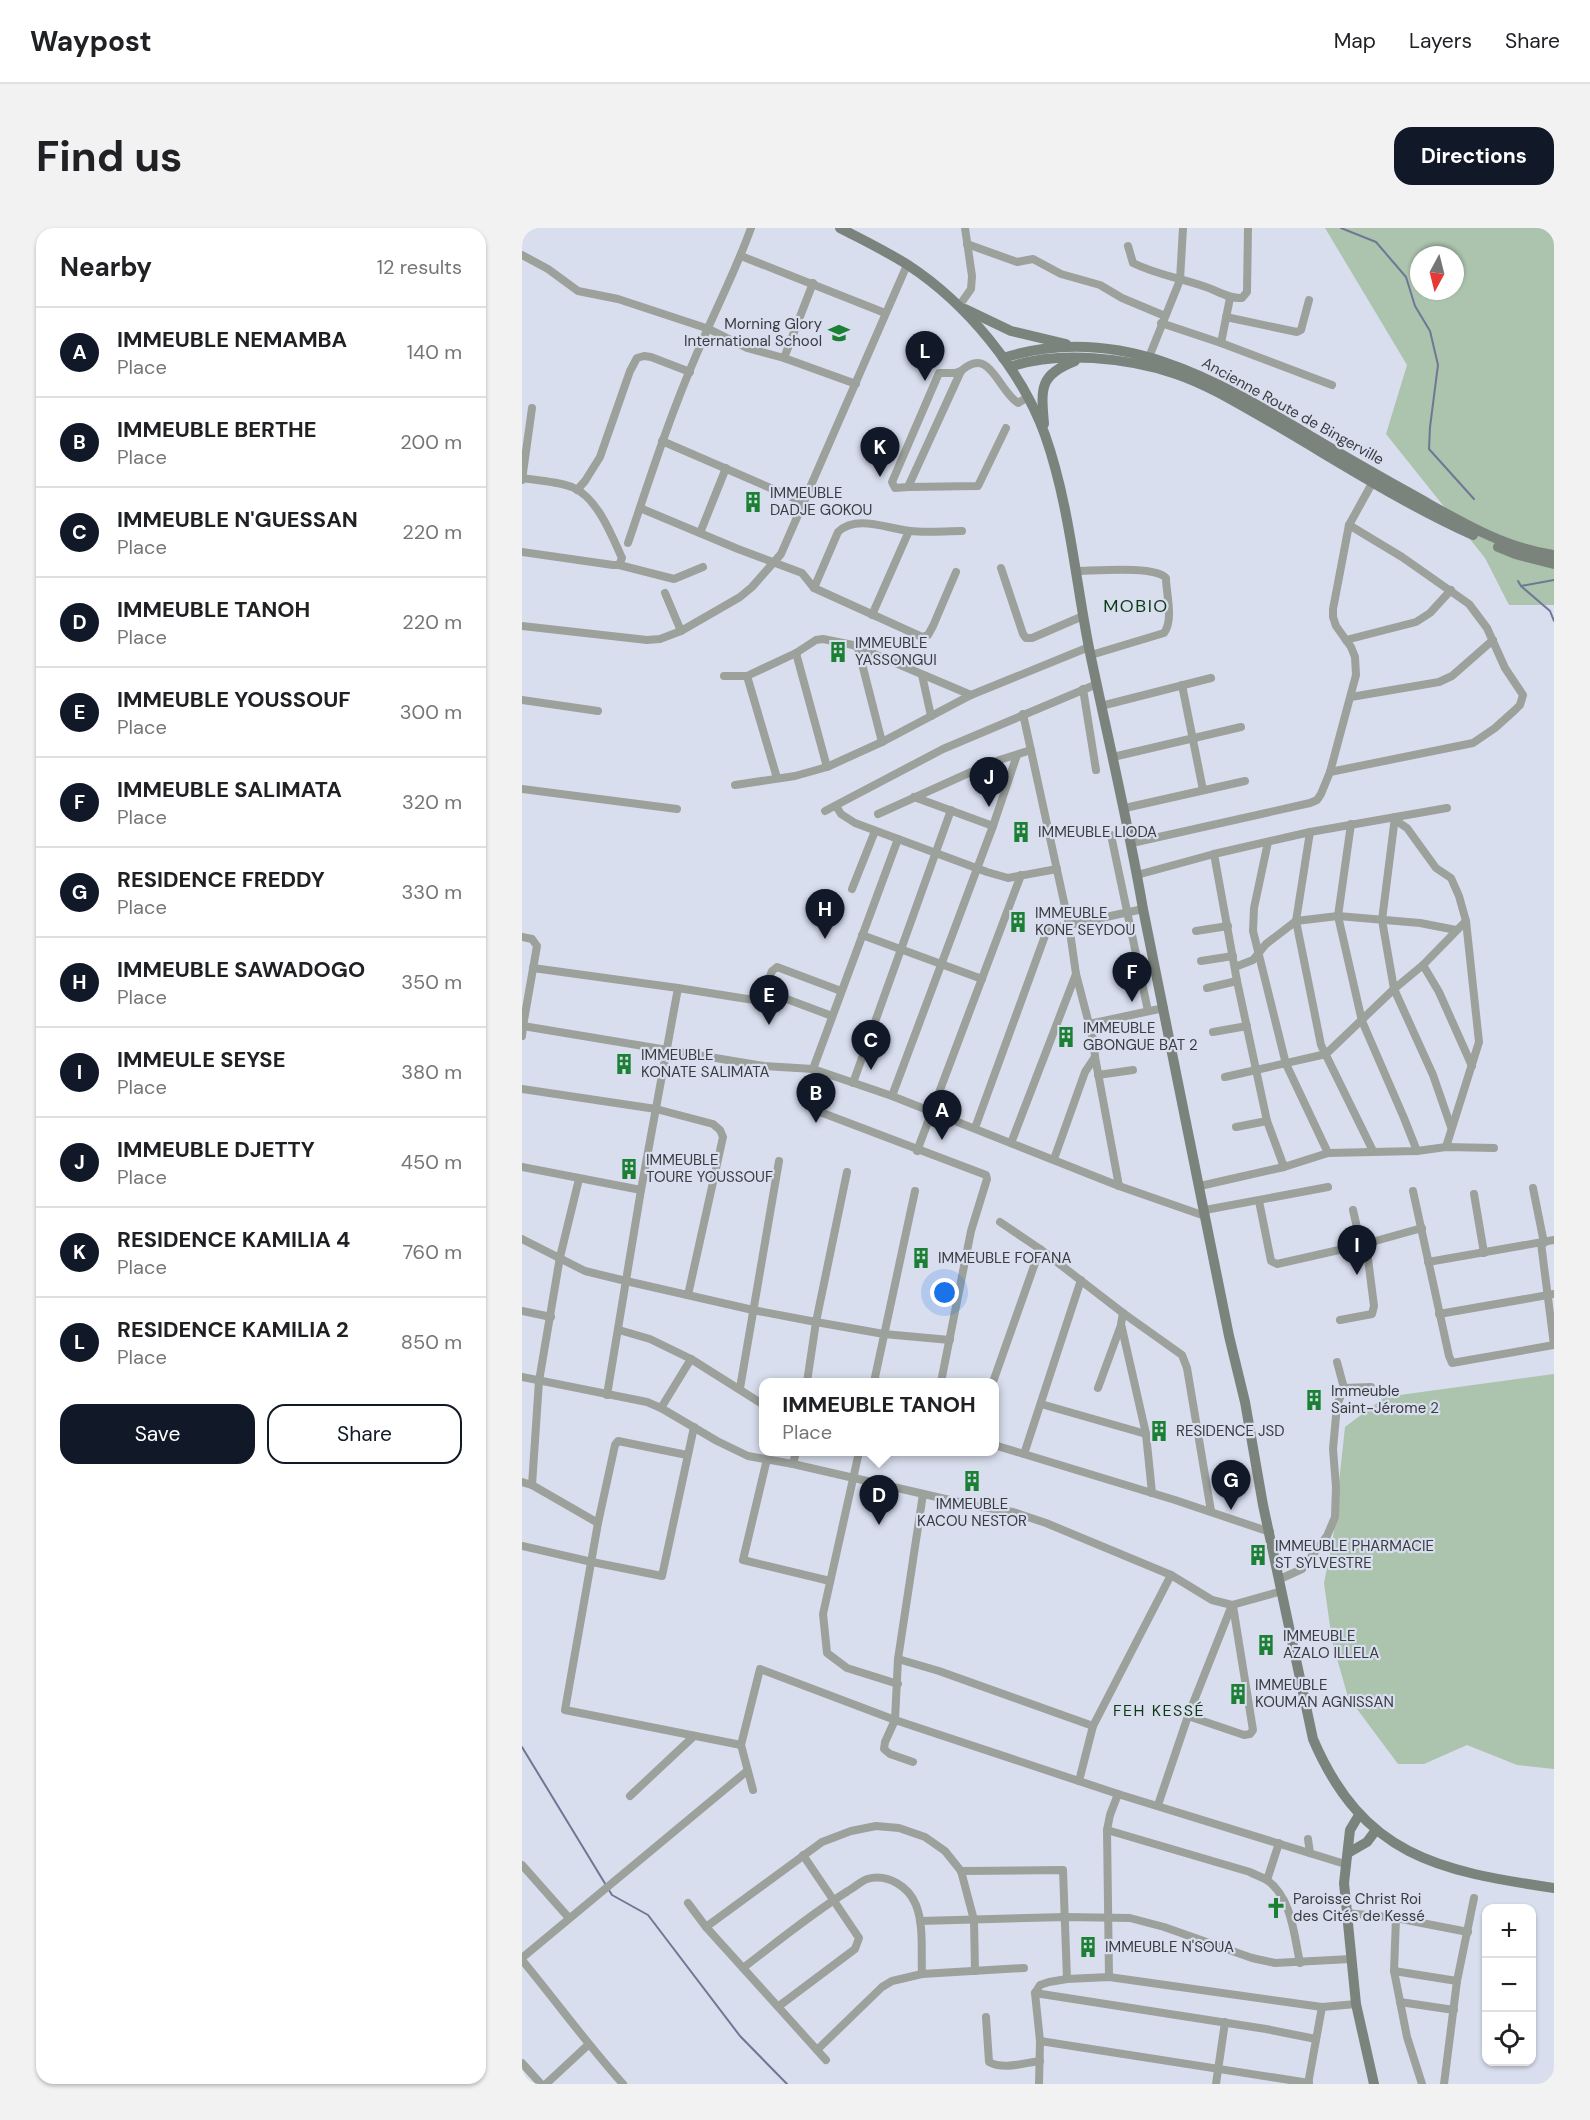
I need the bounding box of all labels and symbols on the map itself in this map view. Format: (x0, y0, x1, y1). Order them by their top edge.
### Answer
north arrow (1410, 246, 1464, 300)
place label: Morning Glory International School (684, 314, 823, 351)
school or university icon: Morning Glory International School (827, 321, 851, 345)
pin: L (906, 332, 944, 381)
street label: Ancienne Route de Bingerville (1198, 353, 1388, 469)
pin: K (860, 428, 900, 477)
place label: IMMEUBLE DADJE GOKOU (770, 483, 872, 520)
building icon: IMMEUBLE DADJE GOKOU (741, 490, 765, 514)
district label: MOBIO (1103, 594, 1169, 618)
place label: IMMEUBLE YASSONGUI (855, 633, 937, 670)
building icon: IMMEUBLE YASSONGUI (826, 640, 850, 664)
pin: J (970, 758, 1008, 807)
building icon: IMMEUBLE LIODA (1009, 820, 1033, 844)
place label: IMMEUBLE LIODA (1038, 822, 1157, 842)
pin: H (806, 890, 844, 939)
place label: IMMEUBLE KONE SEYDOU (1035, 903, 1135, 940)
building icon: IMMEUBLE KONE SEYDOU (1006, 910, 1030, 934)
pin: F (1112, 952, 1152, 1002)
pin: E (750, 976, 788, 1025)
place label: IMMEUBLE GBONGUE BAT 2 (1083, 1018, 1198, 1055)
pin: C (852, 1020, 890, 1070)
building icon: IMMEUBLE GBONGUE BAT 2 (1054, 1025, 1078, 1049)
place label: IMMEUBLE KONATE SALIMATA (641, 1045, 769, 1082)
building icon: IMMEUBLE KONATE SALIMATA (612, 1052, 636, 1076)
pin: B (796, 1074, 836, 1123)
pin: A (922, 1090, 962, 1140)
place label: IMMEUBLE TOURE YOUSSOUF (646, 1150, 773, 1187)
building icon: IMMEUBLE TOURE YOUSSOUF (617, 1157, 641, 1181)
pin: I (1338, 1226, 1376, 1275)
building icon: IMMEUBLE FOFANA (909, 1246, 933, 1270)
place label: IMMEUBLE FOFANA (938, 1248, 1071, 1268)
your location (930, 1278, 959, 1307)
place label: Immeuble Saint-Jérome 2 (1331, 1381, 1439, 1418)
building icon: Immeuble Saint-Jérome 2 (1302, 1388, 1326, 1412)
building icon: RESIDENCE JSD (1147, 1419, 1171, 1443)
place label: RESIDENCE JSD (1176, 1421, 1285, 1441)
pin: G (1212, 1460, 1250, 1510)
building icon: IMMEUBLE KACOU NESTOR (960, 1469, 984, 1493)
pin: D (860, 1476, 898, 1525)
place label: IMMEUBLE KACOU NESTOR (917, 1494, 1027, 1531)
place label: IMMEUBLE PHARMACIE ST SYLVESTRE (1275, 1536, 1434, 1573)
building icon: IMMEUBLE PHARMACIE ST SYLVESTRE (1246, 1543, 1270, 1567)
place label: IMMEUBLE AZALO ILLELA (1283, 1626, 1379, 1663)
building icon: IMMEUBLE AZALO ILLELA (1254, 1633, 1278, 1657)
place label: IMMEUBLE KOUMAN AGNISSAN (1255, 1675, 1394, 1712)
building icon: IMMEUBLE KOUMAN AGNISSAN (1226, 1682, 1250, 1706)
district label: FEH KESSÉ (1113, 1700, 1205, 1721)
place label: Paroisse Christ Roi des Cités de Kessé (1293, 1889, 1425, 1926)
church icon: Paroisse Christ Roi des Cités de Kessé (1264, 1896, 1288, 1920)
building icon: IMMEUBLE N'SOUA (1076, 1935, 1100, 1959)
place label: IMMEUBLE N'SOUA (1105, 1937, 1234, 1957)

